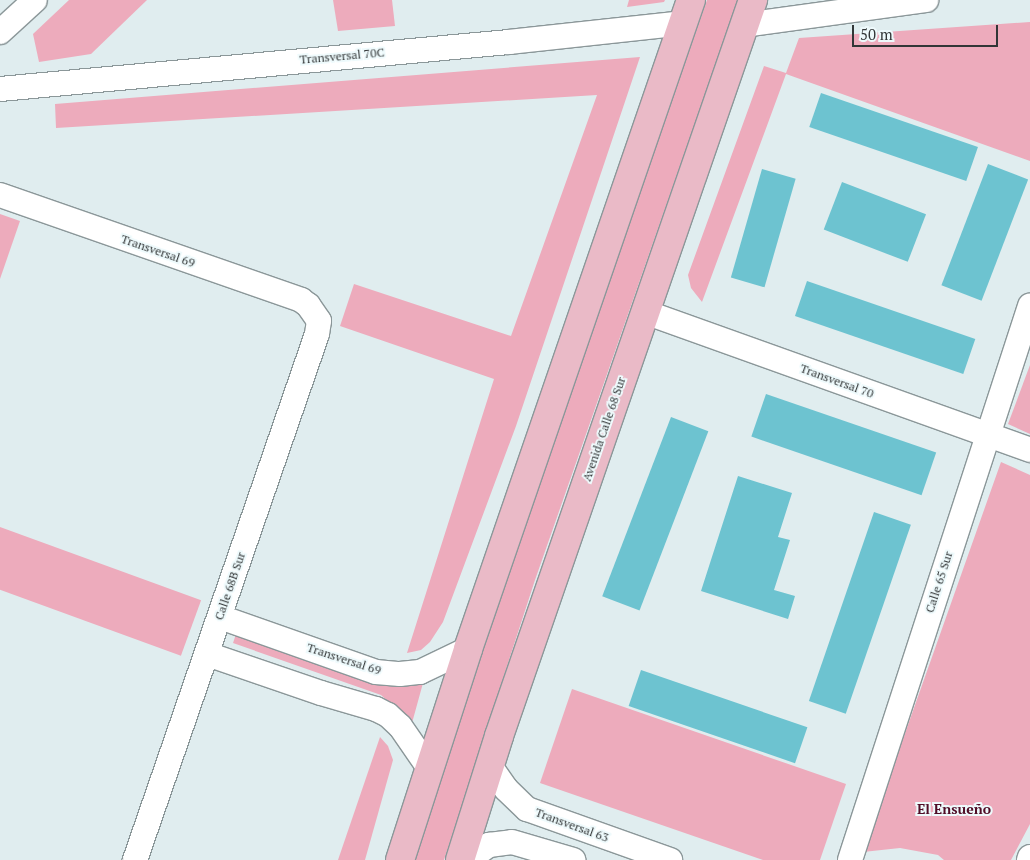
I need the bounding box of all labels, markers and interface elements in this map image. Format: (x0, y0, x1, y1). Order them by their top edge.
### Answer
scale bar (855, 15, 1001, 47)
text: 50 m (860, 24, 893, 44)
street label: Transversal 70C (299, 45, 385, 67)
street label: Transversal 69 (119, 232, 197, 270)
street label: Transversal 70 (798, 361, 876, 401)
street label: Avenida Calle 68 Sur (579, 375, 629, 483)
street label: Calle 68B Sur (212, 550, 248, 622)
street label: Calle 65 Sur (922, 550, 956, 614)
street label: Transversal 69 (305, 640, 383, 678)
district label: El Ensueño (917, 801, 991, 817)
street label: Transversal 63 (533, 805, 611, 845)

